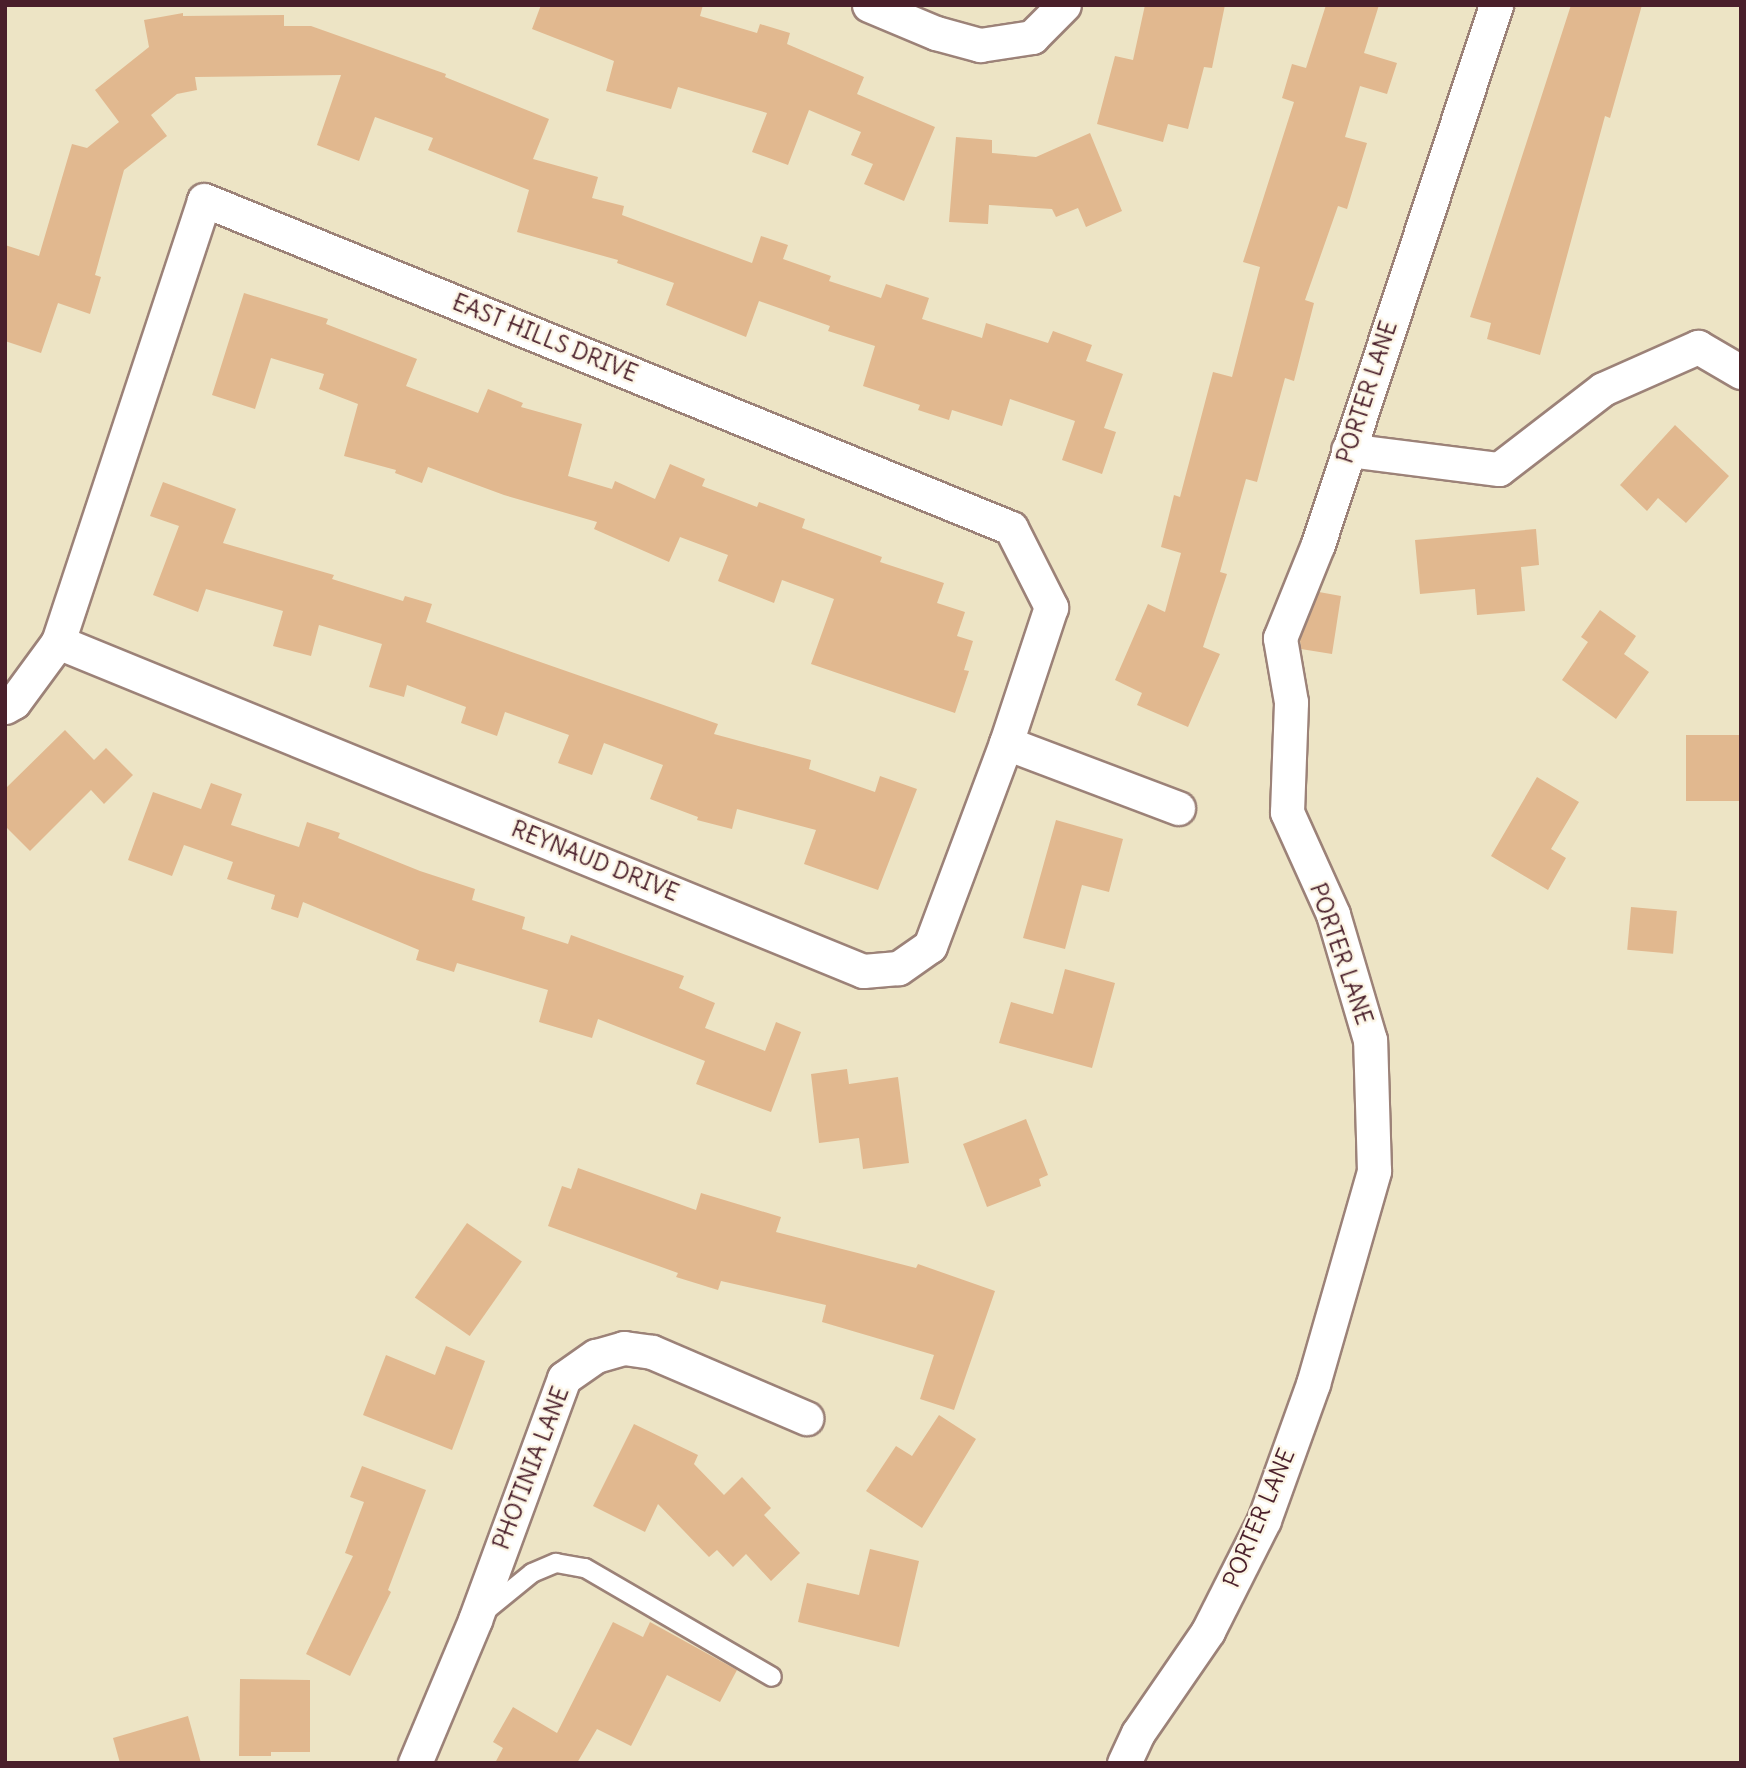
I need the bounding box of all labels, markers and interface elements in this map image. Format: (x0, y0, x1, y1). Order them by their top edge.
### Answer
street label: EAST HILLS DRIVE (448, 288, 642, 388)
street label: PORTER LANE (1331, 317, 1403, 467)
street label: REYNAUD DRIVE (507, 815, 683, 907)
street label: PORTER LANE (1304, 879, 1378, 1029)
street label: PHOTINIA LANE (487, 1383, 575, 1553)
street label: PORTER LANE (1217, 1444, 1301, 1592)

